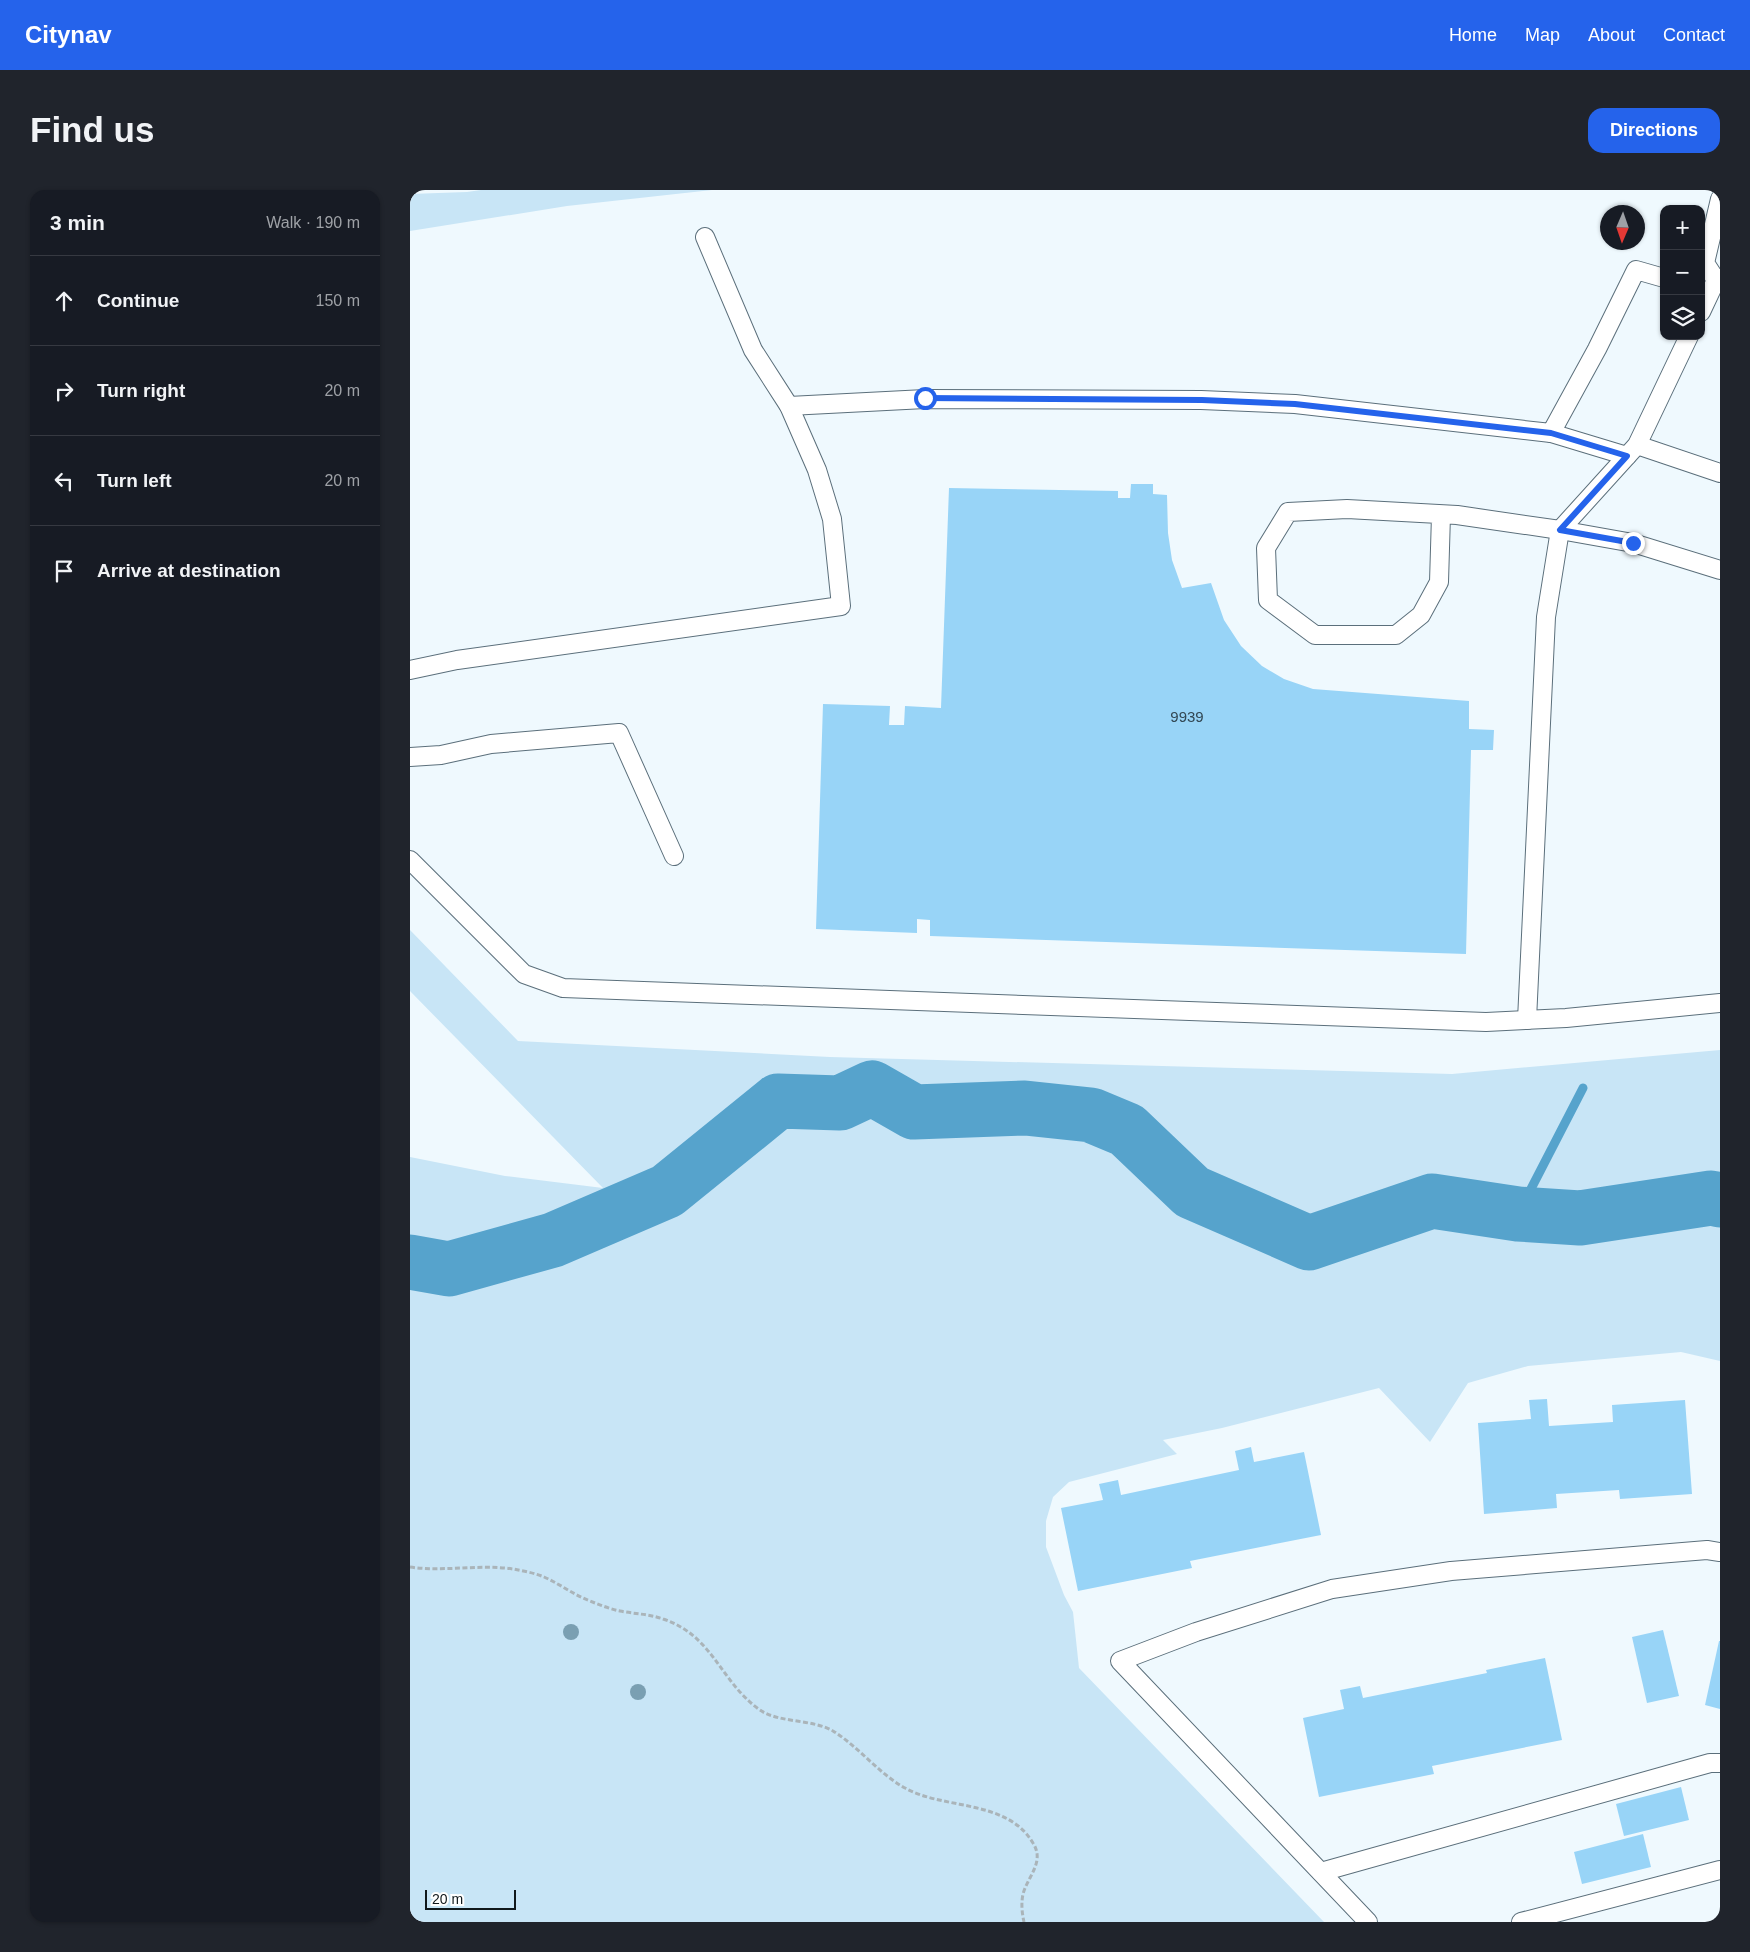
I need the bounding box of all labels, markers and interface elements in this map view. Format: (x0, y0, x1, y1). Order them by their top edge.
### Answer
text: Citynav (25, 21, 112, 48)
text: Home (1449, 25, 1497, 45)
text: Map (1525, 25, 1560, 45)
text: About (1588, 25, 1635, 45)
text: Contact (1663, 25, 1725, 45)
button: Directions (1588, 108, 1720, 153)
text: Find us (30, 110, 154, 149)
north arrow (1600, 205, 1645, 250)
map controls (1660, 205, 1705, 340)
button: + (1660, 205, 1705, 250)
text: 3 min (50, 211, 105, 234)
text: Walk · 190 m (266, 214, 360, 231)
button: − (1660, 250, 1705, 295)
icon: ahead (50, 287, 78, 315)
text: Continue (97, 290, 179, 311)
text: 150 m (316, 292, 360, 309)
button: layers (1660, 295, 1705, 340)
icon: right (50, 377, 78, 405)
text: Turn right (97, 380, 185, 401)
text: 20 m (324, 382, 360, 399)
route start (914, 387, 937, 410)
icon: left (50, 467, 78, 495)
text: Turn left (97, 470, 172, 491)
text: 20 m (324, 472, 360, 489)
route end (1622, 532, 1645, 555)
icon: arrive (50, 557, 78, 585)
text: Arrive at destination (97, 560, 281, 581)
house number: 9939 (1170, 708, 1204, 725)
scale bar (425, 1887, 516, 1910)
text: 20 m (432, 1891, 463, 1907)

